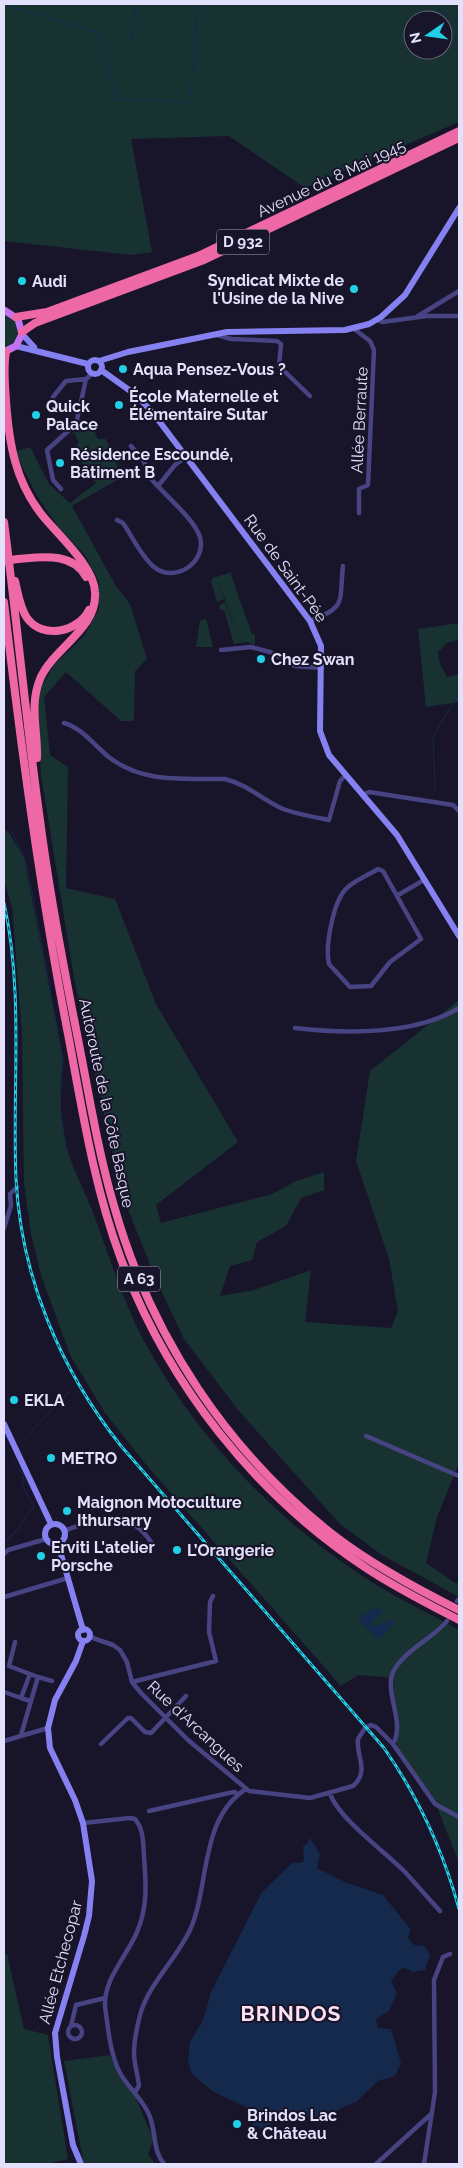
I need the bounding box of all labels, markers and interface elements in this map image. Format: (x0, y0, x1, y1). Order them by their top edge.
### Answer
north arrow (403, 10, 453, 60)
text: N (406, 31, 424, 45)
street label: Avenue du 8 Mai 1945 (254, 136, 409, 221)
road number: D 932 (217, 230, 269, 254)
place label: Syndicat Mixte de l'Usine de la Nive (208, 271, 344, 308)
place label: Audi (32, 272, 67, 291)
marker: Audi (16, 275, 28, 287)
marker: Syndicat Mixte de l'Usine de la Nive (348, 283, 360, 295)
place label: Aqua Pensez-Vous ? (133, 360, 286, 379)
marker: Aqua Pensez-Vous ? (117, 363, 129, 375)
street label: Allée Berraute (347, 366, 372, 474)
place label: École Maternelle et Élémentaire Sutar (129, 386, 279, 424)
place label: Quick Palace (46, 397, 98, 434)
marker: École Maternelle et Élémentaire Sutar (113, 399, 125, 411)
marker: Quick Palace (30, 409, 42, 421)
place label: Résidence Escoundé, Bâtiment B (70, 445, 233, 482)
marker: Résidence Escoundé, Bâtiment B (54, 457, 66, 469)
street label: Rue de Saint-Pée (240, 511, 331, 626)
place label: Chez Swan (271, 650, 354, 669)
marker: Chez Swan (255, 653, 267, 665)
street label: Autoroute de la Côte Basque (75, 997, 138, 1209)
road number: A 63 (118, 1266, 160, 1292)
place label: EKLA (24, 1391, 65, 1410)
marker: EKLA (8, 1394, 20, 1406)
place label: METRO (61, 1449, 117, 1468)
marker: METRO (45, 1452, 57, 1464)
place label: Maignon Motoculture Ithursarry (77, 1493, 242, 1530)
marker: Maignon Motoculture Ithursarry (61, 1505, 73, 1517)
place label: Erviti L'atelier Porsche (51, 1538, 155, 1575)
place label: L’Orangerie (187, 1541, 275, 1560)
marker: L’Orangerie (171, 1544, 183, 1556)
marker: Erviti L'atelier Porsche (35, 1550, 47, 1562)
street label: Rue d'Arcangues (144, 1677, 248, 1776)
street label: Allée Etchecopar (35, 1898, 86, 2026)
district label: BRINDOS (240, 2001, 342, 2026)
place label: Brindos Lac & Château (247, 2106, 337, 2143)
marker: Brindos Lac & Château (231, 2118, 243, 2130)

